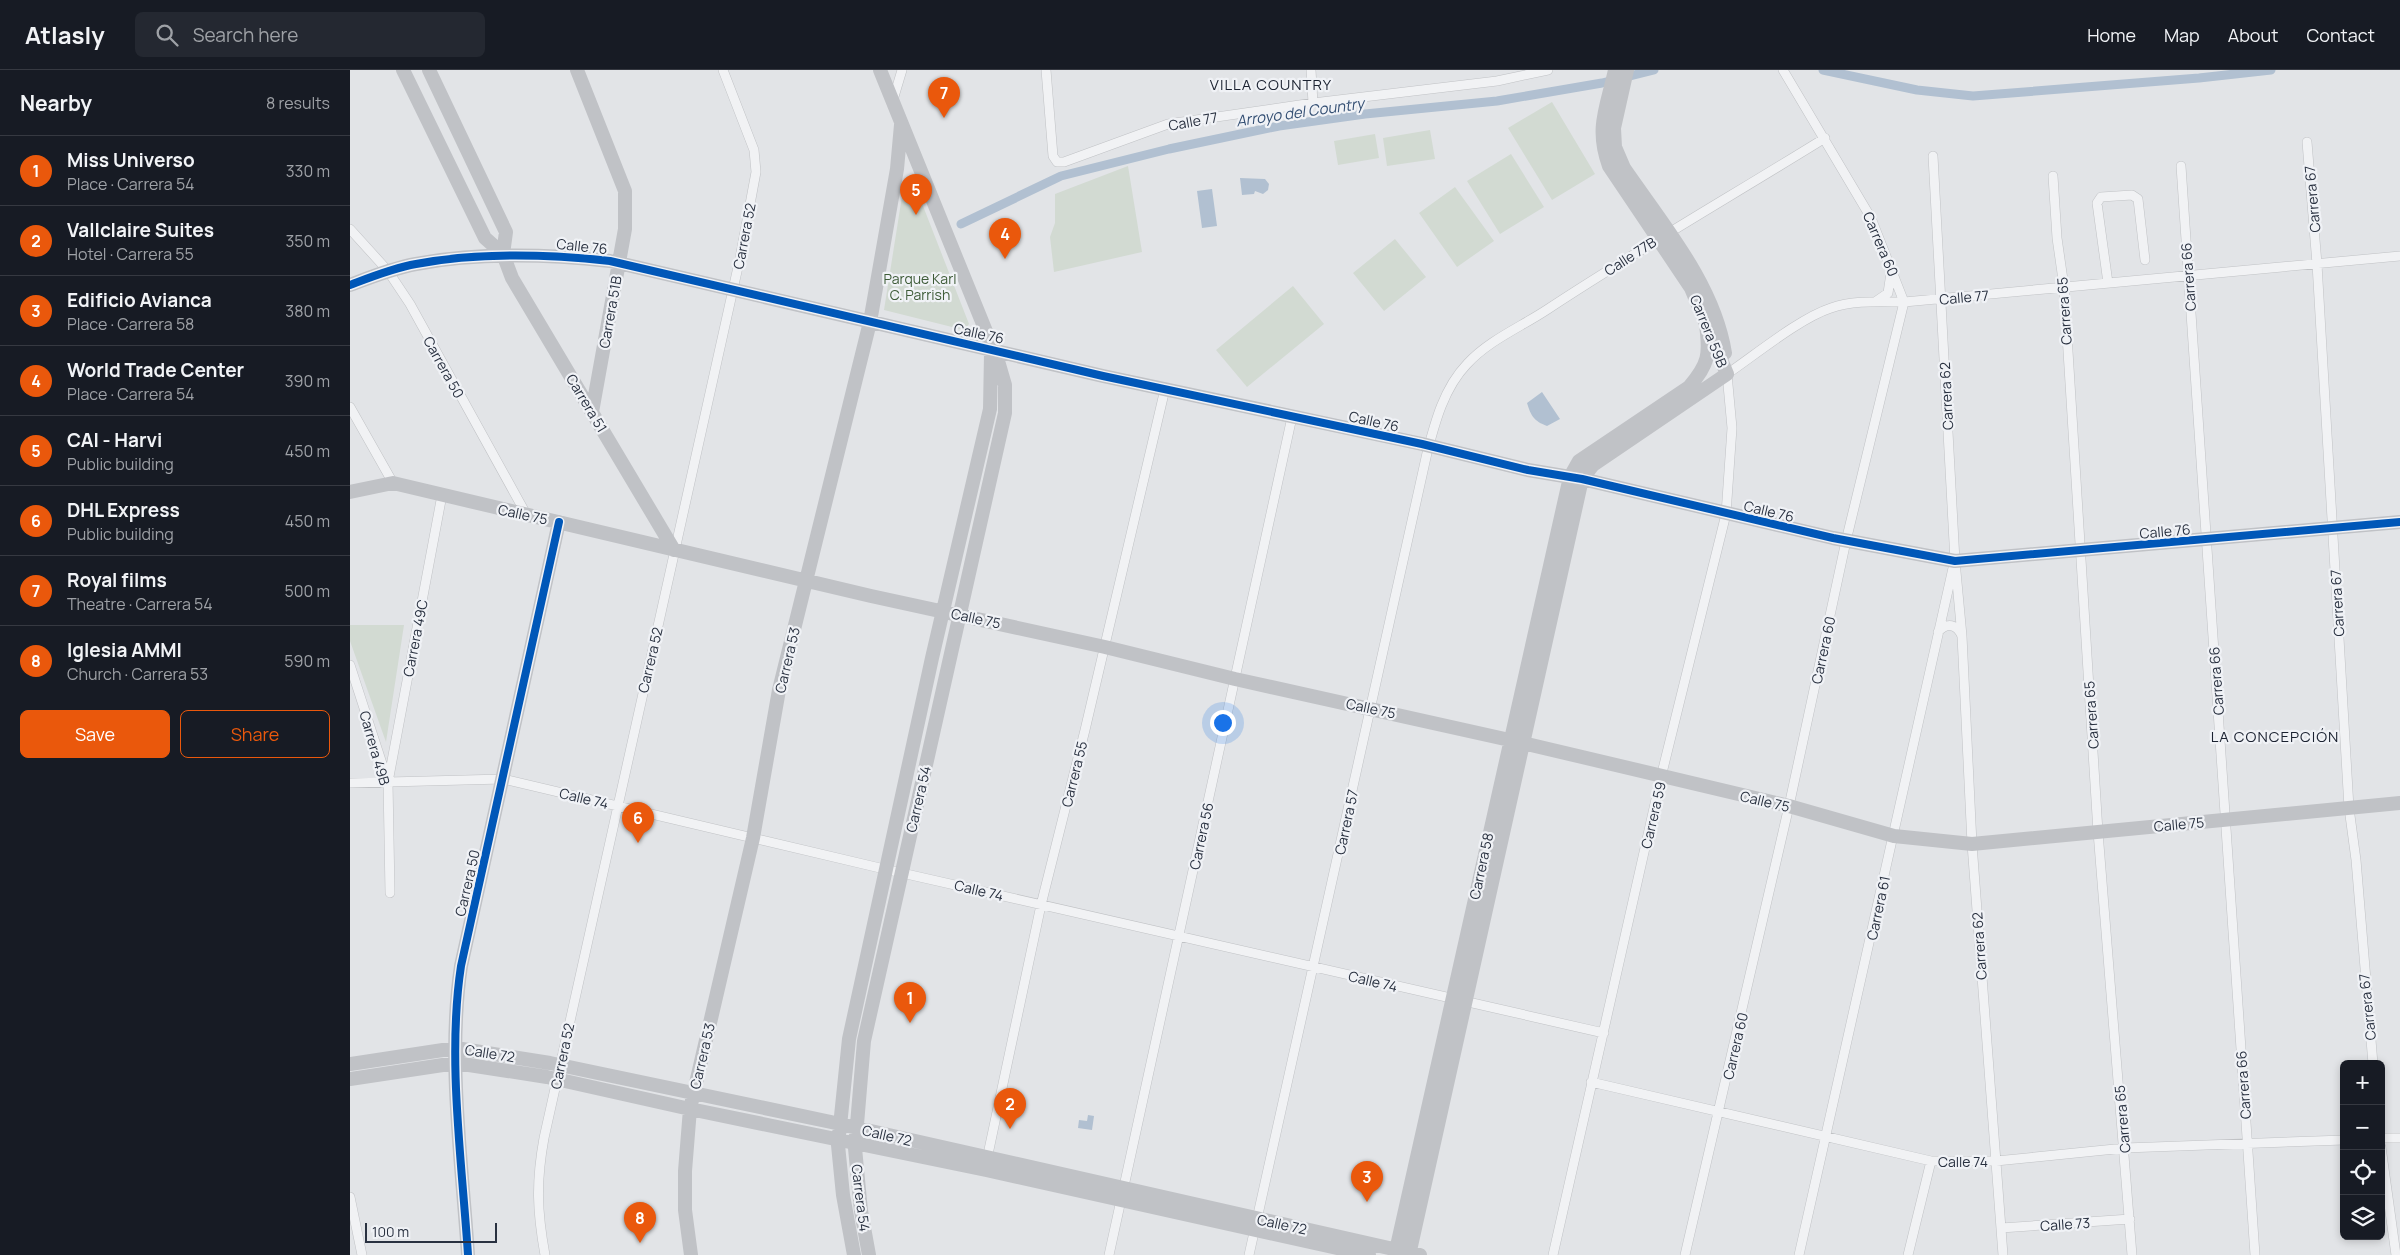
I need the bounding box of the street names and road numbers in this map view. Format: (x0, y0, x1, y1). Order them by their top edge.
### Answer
street label: Calle 77 (1167, 107, 1219, 135)
street label: Carrera 67 (2300, 165, 2324, 233)
street label: Carrera 52 (728, 201, 760, 271)
street label: Carrera 60 (1859, 209, 1903, 279)
street label: Calle 77B (1600, 232, 1660, 280)
street label: Calle 76 (556, 234, 608, 258)
street label: Carrera 66 (2176, 242, 2200, 312)
street label: Carrera 51B (594, 274, 626, 350)
street label: Carrera 65 (2052, 276, 2076, 346)
street label: Calle 77 (1938, 285, 1990, 309)
street label: Carrera 59B (1686, 292, 1732, 370)
street label: Calle 76 (952, 318, 1006, 348)
street label: Carrera 50 (419, 333, 469, 401)
street label: Carrera 62 (1935, 362, 1957, 430)
street label: Carrera 51 (562, 370, 612, 436)
street label: Calle 76 (1347, 406, 1401, 436)
street label: Calle 76 (1742, 496, 1796, 526)
street label: Calle 75 (496, 499, 550, 529)
street label: Calle 76 (2139, 519, 2191, 543)
street label: Carrera 67 (2326, 569, 2348, 637)
street label: Carrera 49C (398, 598, 432, 678)
street label: Calle 75 (949, 603, 1003, 633)
street label: Carrera 60 (1807, 615, 1839, 685)
street label: Carrera 52 (633, 625, 667, 695)
street label: Carrera 53 (770, 625, 804, 695)
street label: Carrera 66 (2204, 646, 2228, 716)
street label: Carrera 65 (2079, 680, 2103, 750)
street label: Calle 75 (1344, 693, 1398, 723)
street label: Carrera 49B (355, 709, 395, 788)
street label: Carrera 55 (1057, 739, 1091, 809)
street label: Carrera 54 (901, 764, 935, 834)
street label: Carrera 59 (1636, 780, 1670, 850)
street label: Calle 74 (557, 783, 611, 813)
street label: Calle 75 (1738, 786, 1792, 816)
street label: Carrera 57 (1330, 788, 1362, 856)
street label: Carrera 56 (1185, 801, 1217, 871)
street label: Calle 75 (2153, 812, 2205, 836)
street label: Carrera 58 (1465, 831, 1497, 901)
street label: Carrera 50 (450, 848, 484, 918)
street label: Carrera 61 (1862, 874, 1894, 942)
street label: Calle 74 (952, 875, 1006, 905)
street label: Carrera 62 (1967, 911, 1991, 981)
street label: Calle 74 (1346, 966, 1400, 996)
street label: Carrera 67 (2354, 973, 2380, 1041)
street label: Carrera 60 (1718, 1010, 1752, 1082)
street label: Carrera 52 (546, 1021, 578, 1091)
street label: Carrera 53 (685, 1021, 719, 1091)
street label: Calle 72 (464, 1040, 516, 1066)
street label: Carrera 66 (2231, 1050, 2255, 1120)
street label: Carrera 65 (2110, 1084, 2134, 1154)
street label: Calle 72 (860, 1120, 914, 1150)
street label: Calle 74 (1938, 1152, 1988, 1171)
street label: Carrera 54 (847, 1163, 875, 1233)
street label: Calle 72 (1255, 1209, 1309, 1239)
street label: Calle 73 (2039, 1213, 2091, 1235)

